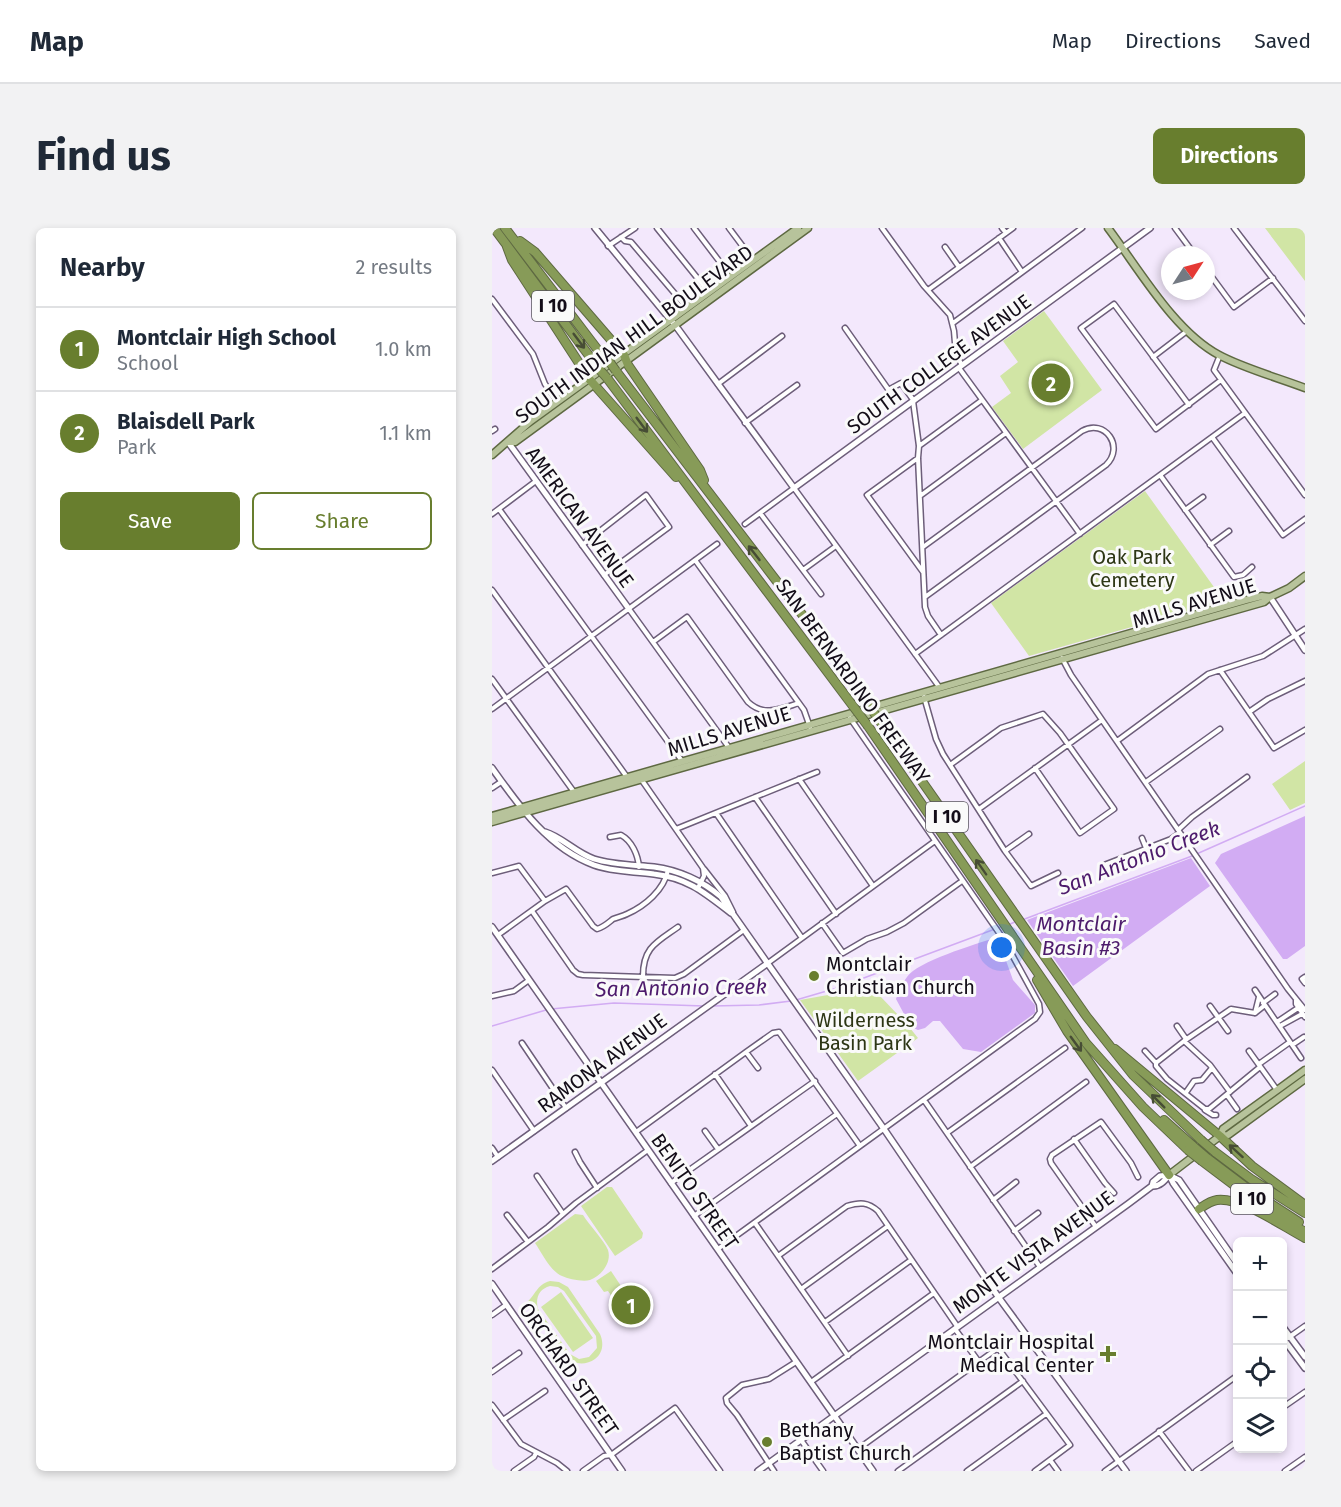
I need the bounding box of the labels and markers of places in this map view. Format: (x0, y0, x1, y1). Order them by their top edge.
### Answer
pin: 2 (1032, 360, 1070, 406)
place label: Montclair Christian Church (826, 952, 975, 999)
marker: Montclair Christian Church (807, 969, 821, 983)
pin: 1 (612, 1282, 650, 1328)
place label: Montclair Hospital Medical Center (928, 1330, 1094, 1377)
marker: Montclair Hospital Medical Center (1099, 1345, 1117, 1363)
place label: Bethany Baptist Church (779, 1418, 911, 1465)
marker: Bethany Baptist Church (760, 1435, 774, 1449)

